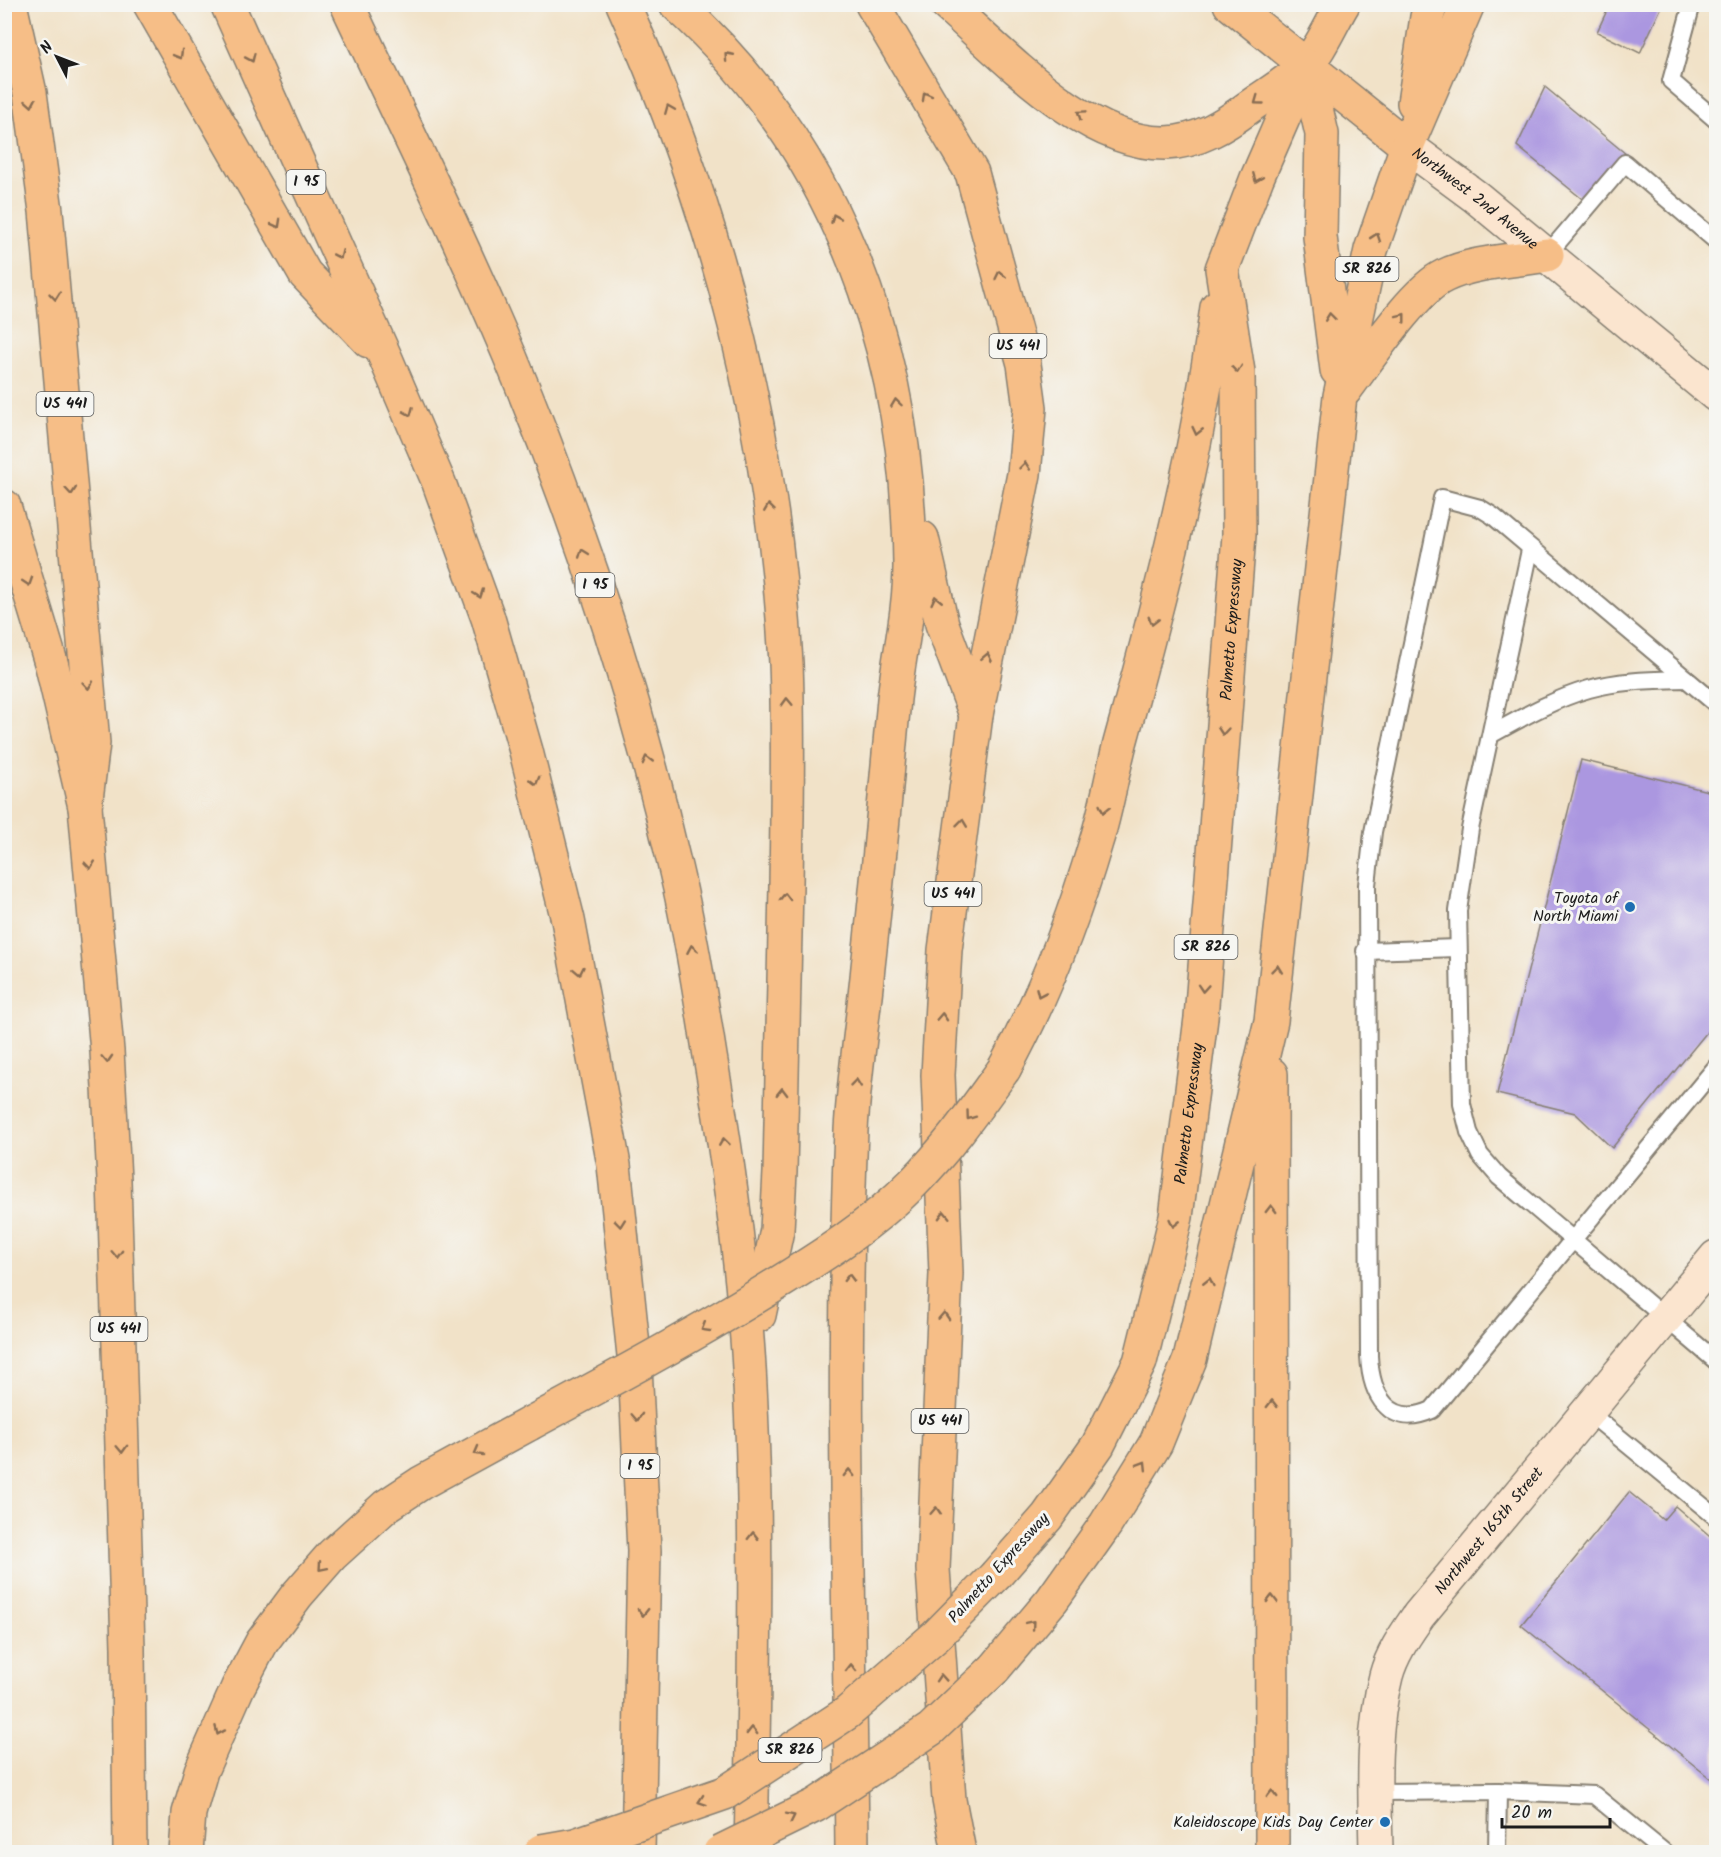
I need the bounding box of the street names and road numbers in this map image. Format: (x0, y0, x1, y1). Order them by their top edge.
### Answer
street label: Northwest 2nd Avenue (1406, 141, 1544, 256)
road number: I 95 (286, 170, 326, 194)
road number: SR 826 (1336, 257, 1398, 281)
road number: US 441 (990, 334, 1046, 358)
road number: US 441 (36, 392, 94, 416)
street label: Palmetto Expressway (1214, 557, 1250, 701)
road number: I 95 (576, 573, 614, 597)
road number: US 441 (924, 882, 982, 906)
road number: SR 826 (1174, 935, 1238, 959)
street label: Palmetto Expressway (1168, 1041, 1210, 1186)
road number: US 441 (90, 1317, 148, 1341)
road number: US 441 (912, 1409, 968, 1433)
road number: I 95 (620, 1454, 660, 1478)
street label: Northwest 165th Street (1428, 1461, 1550, 1600)
street label: Palmetto Expressway (942, 1507, 1056, 1629)
road number: SR 826 (758, 1738, 822, 1762)

